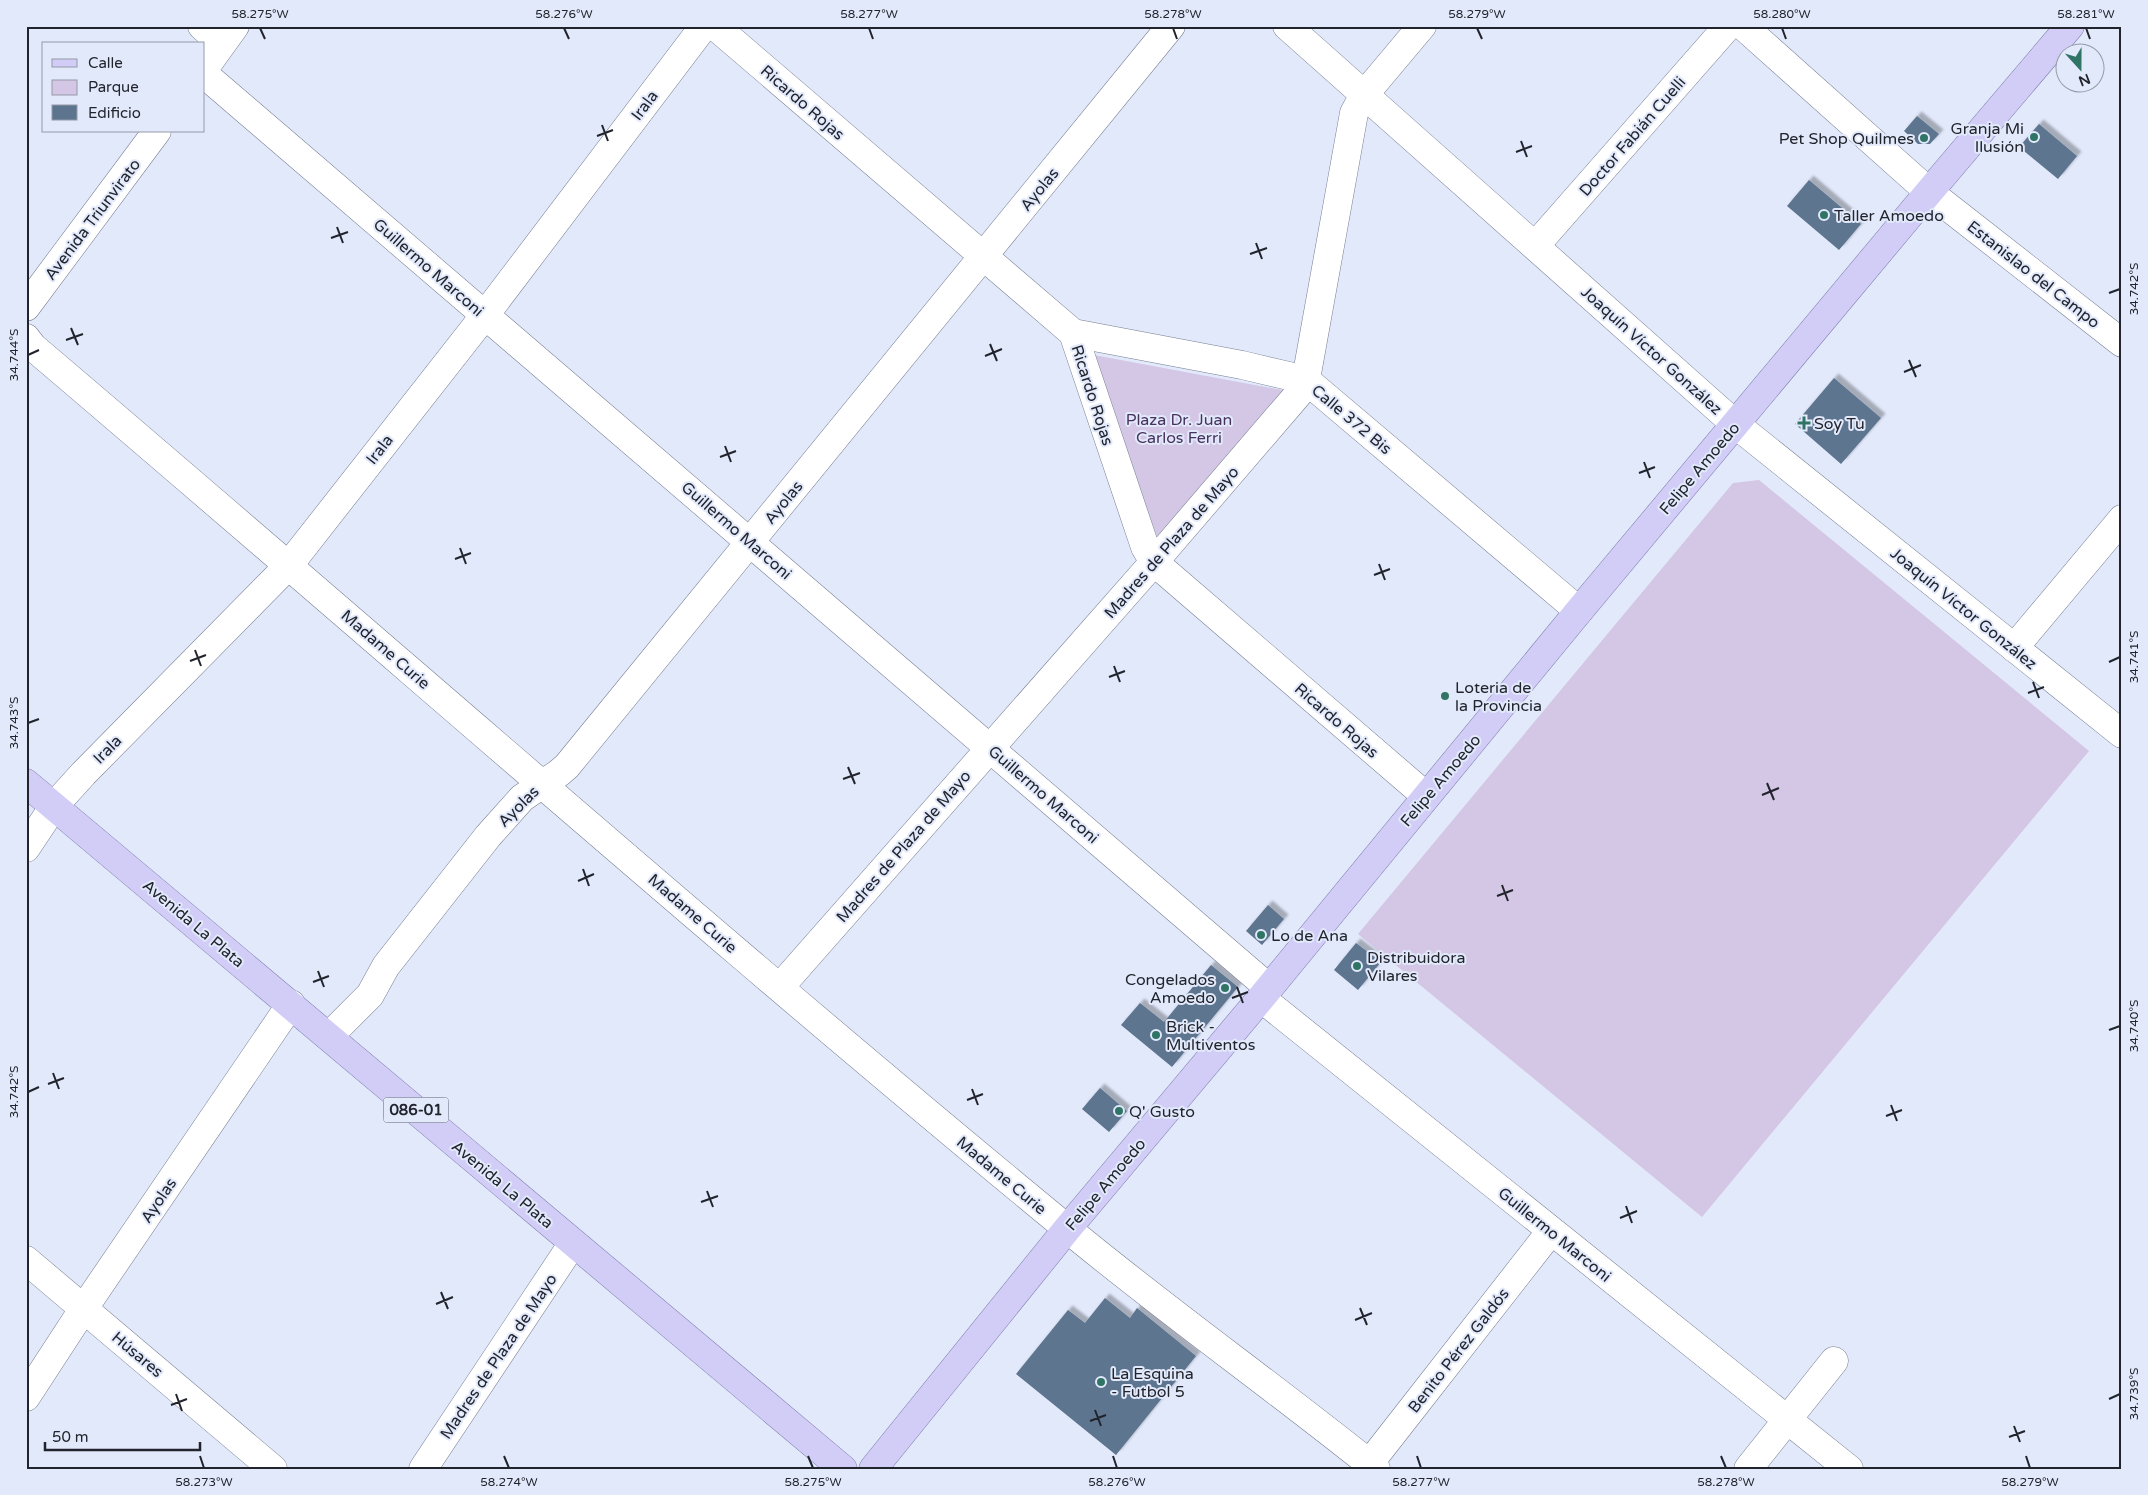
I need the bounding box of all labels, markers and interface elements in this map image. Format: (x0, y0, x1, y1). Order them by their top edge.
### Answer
text: 58.275°W (231, 7, 289, 21)
text: 58.276°W (535, 7, 593, 21)
text: 58.277°W (840, 7, 898, 21)
text: 58.278°W (1144, 7, 1202, 21)
text: 58.279°W (1448, 7, 1506, 21)
text: 58.280°W (1753, 7, 1811, 21)
text: 58.281°W (2057, 7, 2115, 21)
legend (42, 42, 205, 132)
north arrow (2056, 42, 2106, 92)
text: Calle (88, 54, 123, 72)
street label: Ricardo Rojas (756, 61, 848, 145)
text: N (2076, 70, 2093, 90)
street label: Doctor Fabián Cuelli (1575, 73, 1690, 201)
text: Parque (88, 78, 139, 96)
street label: Irala (627, 87, 663, 125)
text: Edificio (88, 104, 141, 122)
place label: Granja Mi Ilusión (1951, 119, 2024, 157)
place label: Pet Shop Quilmes (1779, 129, 1914, 149)
marker: Granja Mi Ilusión (2028, 131, 2040, 143)
marker: Pet Shop Quilmes (1918, 132, 1930, 144)
street label: Avenida Triunvirato (41, 155, 145, 284)
street label: Ayolas (1016, 164, 1063, 215)
place label: Taller Amoedo (1834, 206, 1944, 226)
marker: Taller Amoedo (1818, 209, 1830, 221)
street label: Guillermo Marconi (369, 214, 488, 321)
street label: Estanislao del Campo (1963, 217, 2104, 333)
text: 34.742°S (2127, 263, 2141, 315)
street label: Joaquín Víctor González (1577, 282, 1726, 419)
text: 34.744°S (7, 329, 21, 381)
street label: Ricardo Rojas (1066, 342, 1118, 448)
street label: Calle 372 Bis (1307, 381, 1395, 459)
park label: Plaza Dr. Juan Carlos Ferri (1126, 410, 1232, 448)
place label: Soy Tu (1814, 414, 1865, 434)
marker: Soy Tu (1798, 417, 1810, 429)
street label: Felipe Amoedo (1655, 418, 1744, 519)
street label: Irala (362, 431, 398, 469)
street label: Madres de Plaza de Mayo (1100, 462, 1243, 623)
street label: Guillermo Marconi (677, 477, 796, 584)
street label: Ayolas (760, 477, 807, 528)
street label: Joaquín Víctor González (1886, 543, 2041, 674)
street label: Madame Curie (337, 606, 434, 694)
text: 34.741°S (2127, 631, 2141, 683)
place label: Loteria de la Provincia (1455, 678, 1542, 716)
street label: Ricardo Rojas (1290, 679, 1382, 763)
marker: Loteria de la Provincia (1439, 690, 1451, 702)
text: 34.743°S (7, 697, 21, 749)
street label: Felipe Amoedo (1396, 730, 1485, 831)
street label: Irala (89, 731, 126, 768)
street label: Guillermo Marconi (984, 741, 1103, 848)
street label: Madres de Plaza de Mayo (832, 766, 975, 927)
street label: Ayolas (494, 782, 544, 832)
street label: Madame Curie (644, 870, 741, 958)
street label: Avenida La Plata (138, 875, 248, 972)
place label: Lo de Ana (1271, 926, 1348, 946)
marker: Lo de Ana (1255, 929, 1267, 941)
place label: Distribuidora Vilares (1367, 948, 1465, 986)
marker: Distribuidora Vilares (1351, 960, 1363, 972)
place label: Congelados Amoedo (1125, 970, 1215, 1008)
marker: Congelados Amoedo (1219, 982, 1231, 994)
text: 34.740°S (2127, 1000, 2141, 1052)
place label: Brick - Multiventos (1166, 1017, 1255, 1055)
marker: Brick - Multiventos (1150, 1029, 1162, 1041)
text: 34.742°S (7, 1066, 21, 1118)
road number: 086-01 (384, 1098, 448, 1122)
place label: Q' Gusto (1129, 1102, 1195, 1122)
marker: Q' Gusto (1113, 1105, 1125, 1117)
street label: Madame Curie (952, 1132, 1050, 1219)
street label: Felipe Amoedo (1061, 1134, 1150, 1235)
street label: Avenida La Plata (447, 1136, 557, 1233)
street label: Ayolas (136, 1174, 181, 1227)
street label: Guillermo Marconi (1494, 1183, 1615, 1287)
street label: Madres de Plaza de Mayo (436, 1270, 562, 1443)
street label: Benito Pérez Galdós (1404, 1284, 1514, 1417)
street label: Húsares (108, 1328, 167, 1382)
place label: La Esquina - Futbol 5 (1111, 1364, 1194, 1402)
text: 34.739°S (2127, 1368, 2141, 1420)
marker: La Esquina - Futbol 5 (1095, 1376, 1107, 1388)
scale bar (45, 1420, 200, 1452)
text: 50 m (52, 1428, 89, 1446)
text: 58.273°W (175, 1475, 233, 1489)
text: 58.274°W (480, 1475, 538, 1489)
text: 58.275°W (784, 1475, 842, 1489)
text: 58.276°W (1088, 1475, 1146, 1489)
text: 58.277°W (1392, 1475, 1450, 1489)
text: 58.278°W (1697, 1475, 1755, 1489)
text: 58.279°W (2001, 1475, 2059, 1489)

